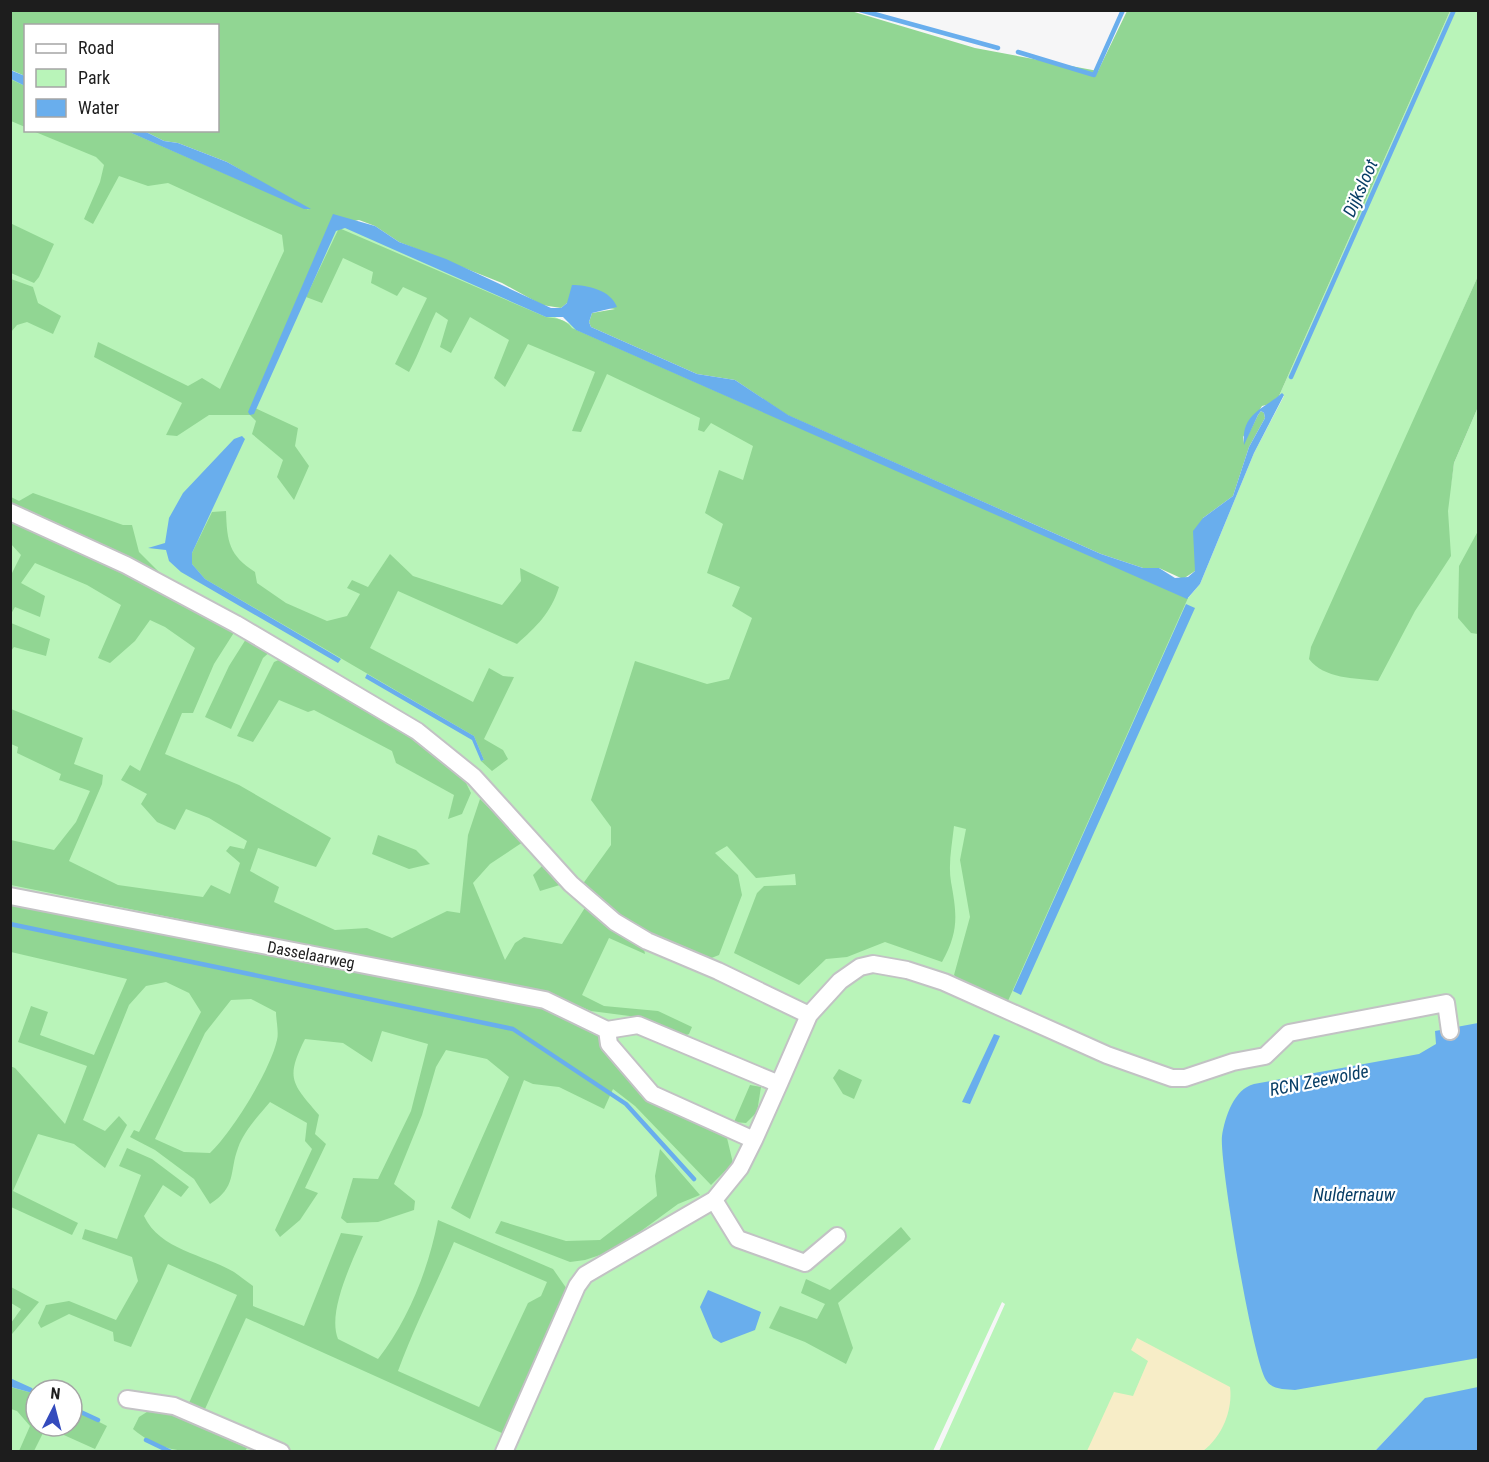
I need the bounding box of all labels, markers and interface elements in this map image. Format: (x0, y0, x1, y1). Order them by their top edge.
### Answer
legend (24, 24, 219, 132)
text: Road (78, 37, 114, 58)
text: Park (78, 67, 110, 88)
text: Water (78, 97, 120, 118)
water label: Dijksloot (1338, 155, 1382, 220)
street label: Dasselaarweg (266, 937, 356, 973)
water label: RCN Zeewolde (1268, 1060, 1370, 1100)
water label: Nuldernauw (1313, 1184, 1396, 1205)
north arrow (24, 1378, 84, 1438)
text: N (50, 1384, 61, 1404)

